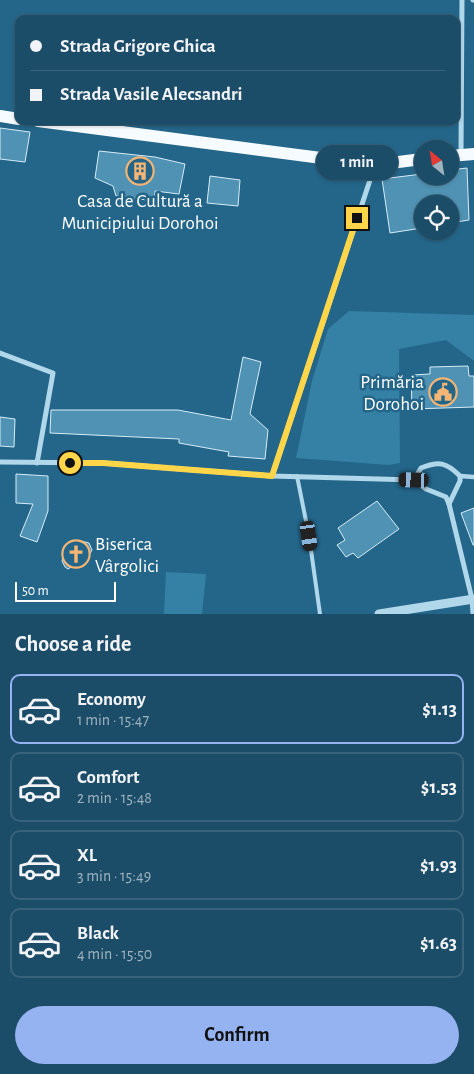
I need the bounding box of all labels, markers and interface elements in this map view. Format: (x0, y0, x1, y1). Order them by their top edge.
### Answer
text: Strada Grigore Ghica (60, 37, 216, 56)
text: Strada Vasile Alecsandri (60, 85, 243, 104)
north arrow (414, 140, 459, 185)
map controls (414, 140, 459, 240)
callout: 1 min (316, 146, 398, 180)
text: 1 min (340, 154, 374, 170)
building icon: Casa de Cultură a Municipiului Dorohoi (125, 156, 155, 186)
place label: Casa de Cultură a Municipiului Dorohoi (61, 192, 219, 233)
button: locate (414, 195, 459, 240)
route end (346, 207, 368, 229)
place label: Primăria Dorohoi (360, 373, 424, 414)
public building icon: Primăria Dorohoi (428, 377, 458, 407)
route start (59, 452, 81, 474)
car (398, 472, 429, 488)
car (299, 520, 318, 552)
place label: Biserica Vârgolici (95, 535, 159, 576)
church icon: Biserica Vârgolici (61, 539, 91, 569)
scale bar (15, 579, 116, 602)
text: 50 m (22, 584, 49, 598)
text: Choose a ride (15, 633, 131, 655)
icon: car (17, 687, 62, 732)
text: Economy (77, 690, 146, 709)
text: $1.13 (422, 700, 457, 719)
text: 1 min · 15:47 (77, 712, 149, 728)
icon: car (17, 765, 62, 810)
text: Comfort (77, 768, 139, 787)
text: $1.53 (421, 778, 457, 797)
text: 2 min · 15:48 (77, 790, 152, 806)
icon: car (17, 843, 62, 888)
text: XL (77, 846, 97, 865)
text: $1.93 (420, 856, 457, 875)
text: 3 min · 15:49 (77, 868, 151, 884)
icon: car (17, 921, 62, 966)
text: Black (77, 924, 119, 943)
text: $1.63 (420, 934, 457, 953)
text: 4 min · 15:50 (77, 946, 152, 962)
button: Confirm (15, 1006, 459, 1064)

